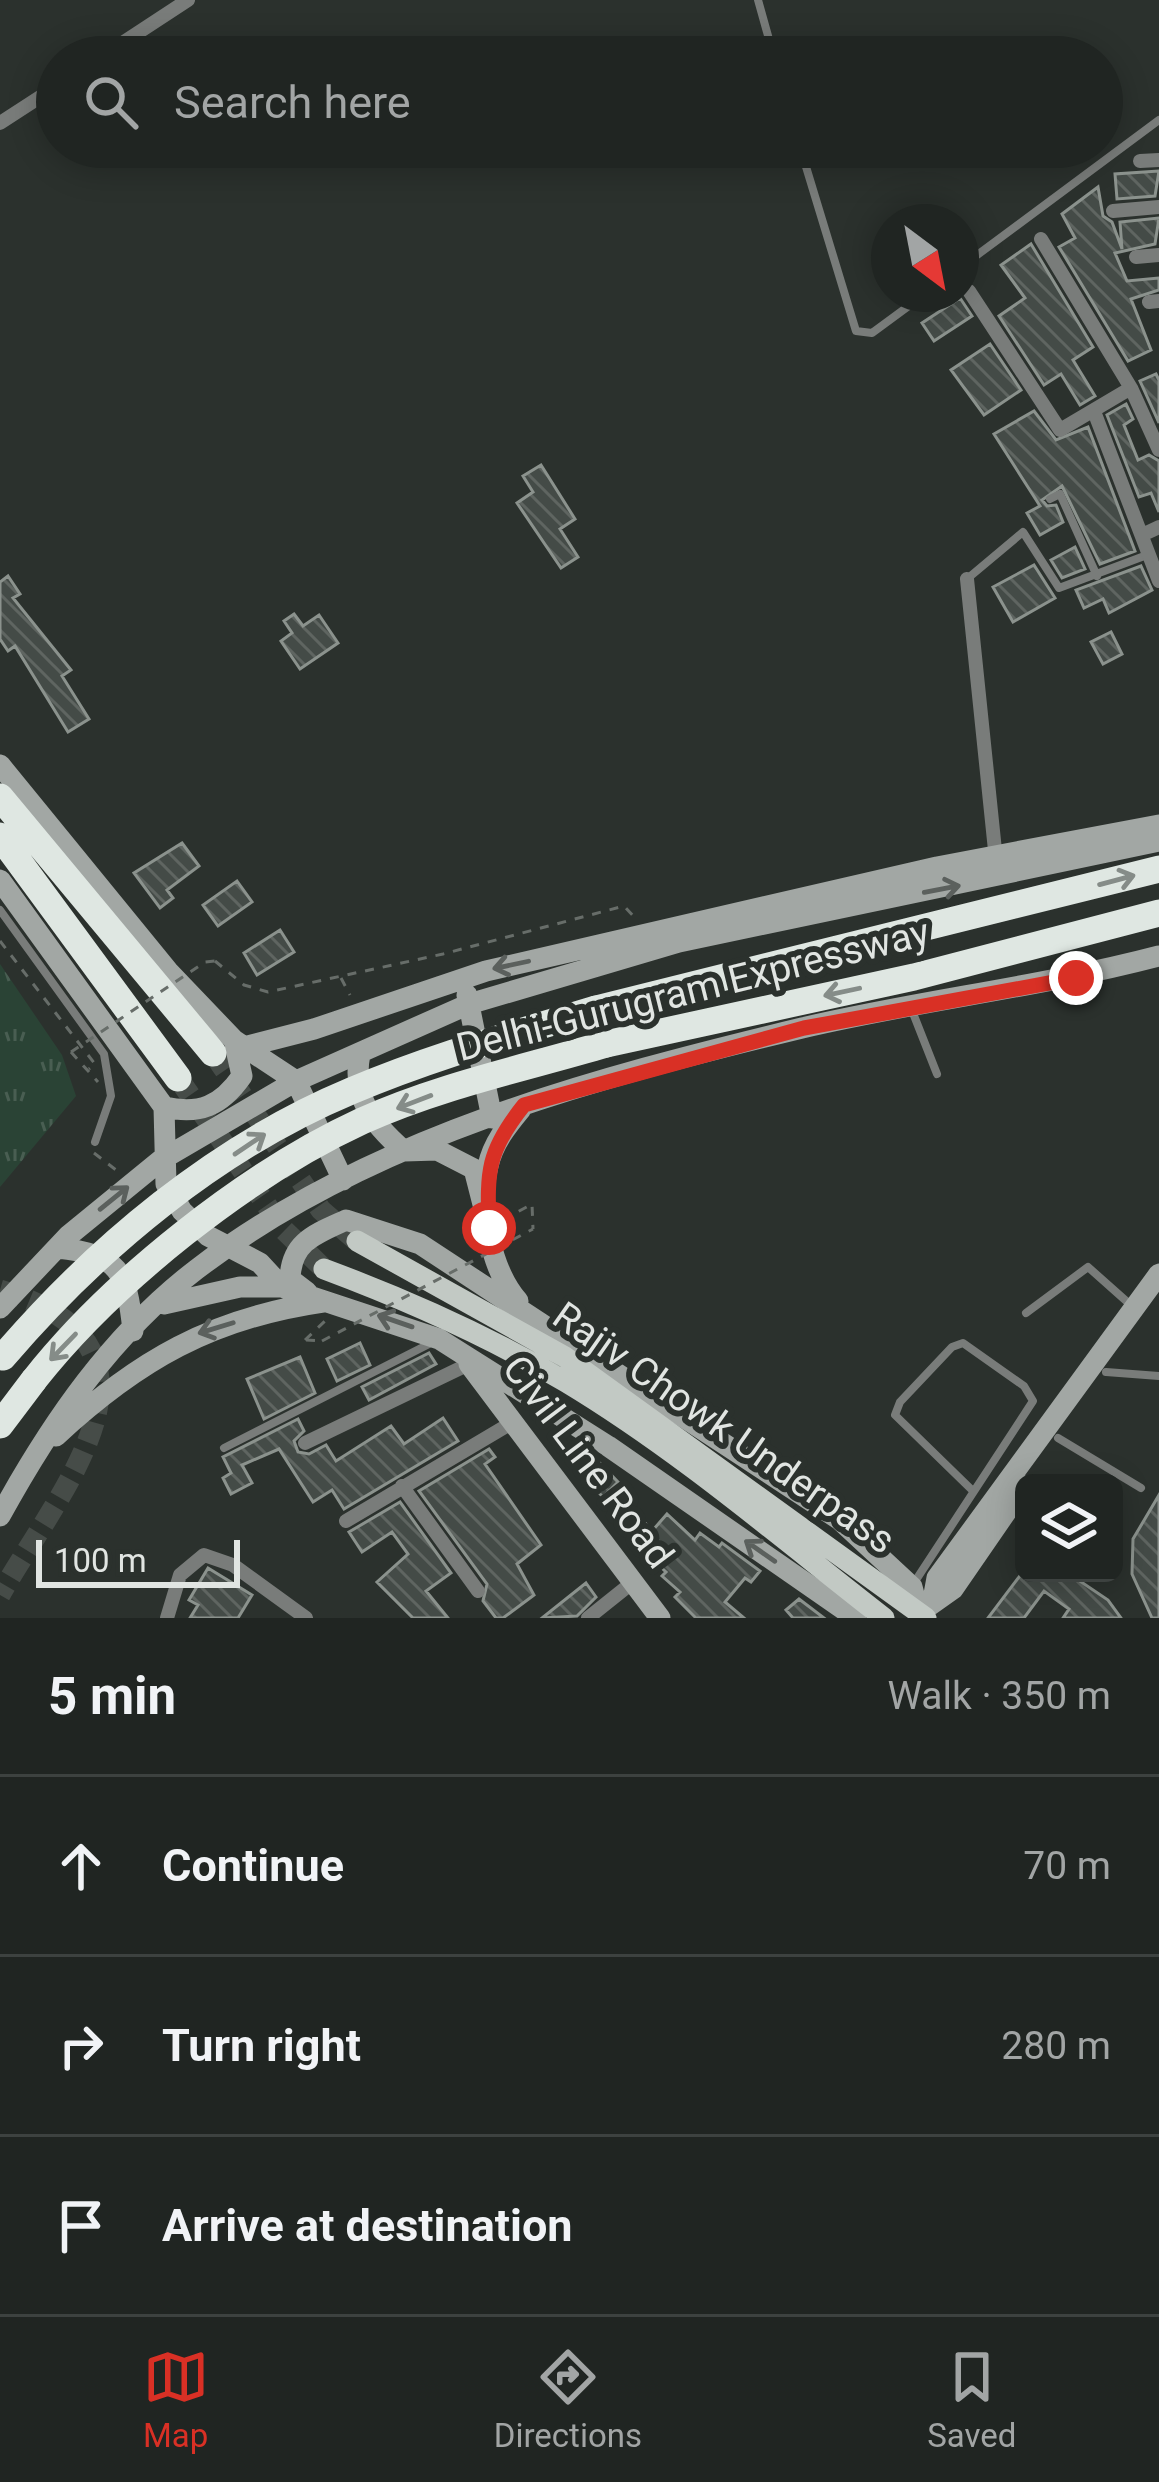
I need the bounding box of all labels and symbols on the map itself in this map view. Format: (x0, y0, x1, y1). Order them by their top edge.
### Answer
north arrow (871, 204, 979, 312)
one-way arrow (1098, 868, 1136, 890)
one-way arrow (922, 877, 961, 899)
street label: Delhi-Gurugram Expressway (452, 909, 934, 1071)
route end (1049, 951, 1103, 1005)
one-way arrow (493, 955, 531, 978)
one-way arrow (823, 982, 861, 1005)
one-way arrow (396, 1092, 433, 1114)
one-way arrow (232, 1132, 266, 1157)
one-way arrow (98, 1186, 130, 1212)
route start (462, 1201, 516, 1255)
street label: Rajiv Chowk Underpass (544, 1293, 904, 1563)
one-way arrow (377, 1309, 415, 1331)
one-way arrow (198, 1318, 236, 1340)
one-way arrow (49, 1332, 77, 1361)
street label: Civil Line Road (493, 1347, 683, 1577)
scale bar (36, 1534, 240, 1587)
one-way arrow (744, 1539, 777, 1564)

